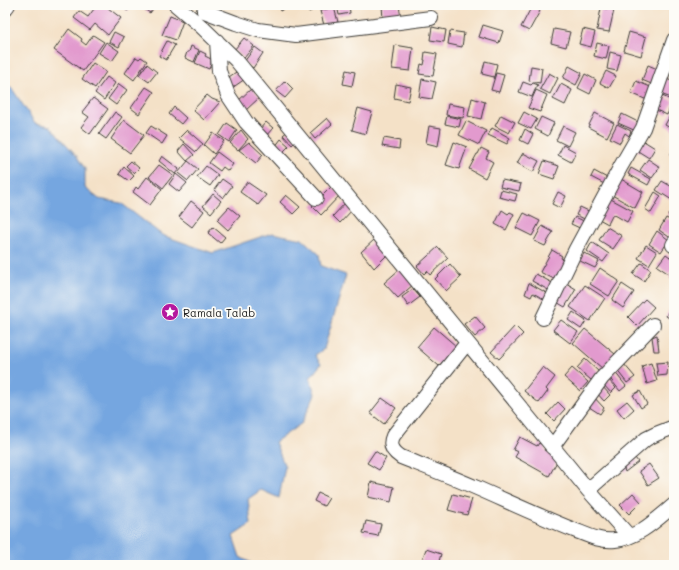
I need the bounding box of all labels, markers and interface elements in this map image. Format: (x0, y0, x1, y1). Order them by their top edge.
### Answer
place icon: Ramala Talab (160, 302, 180, 322)
place label: Ramala Talab (183, 305, 255, 320)

